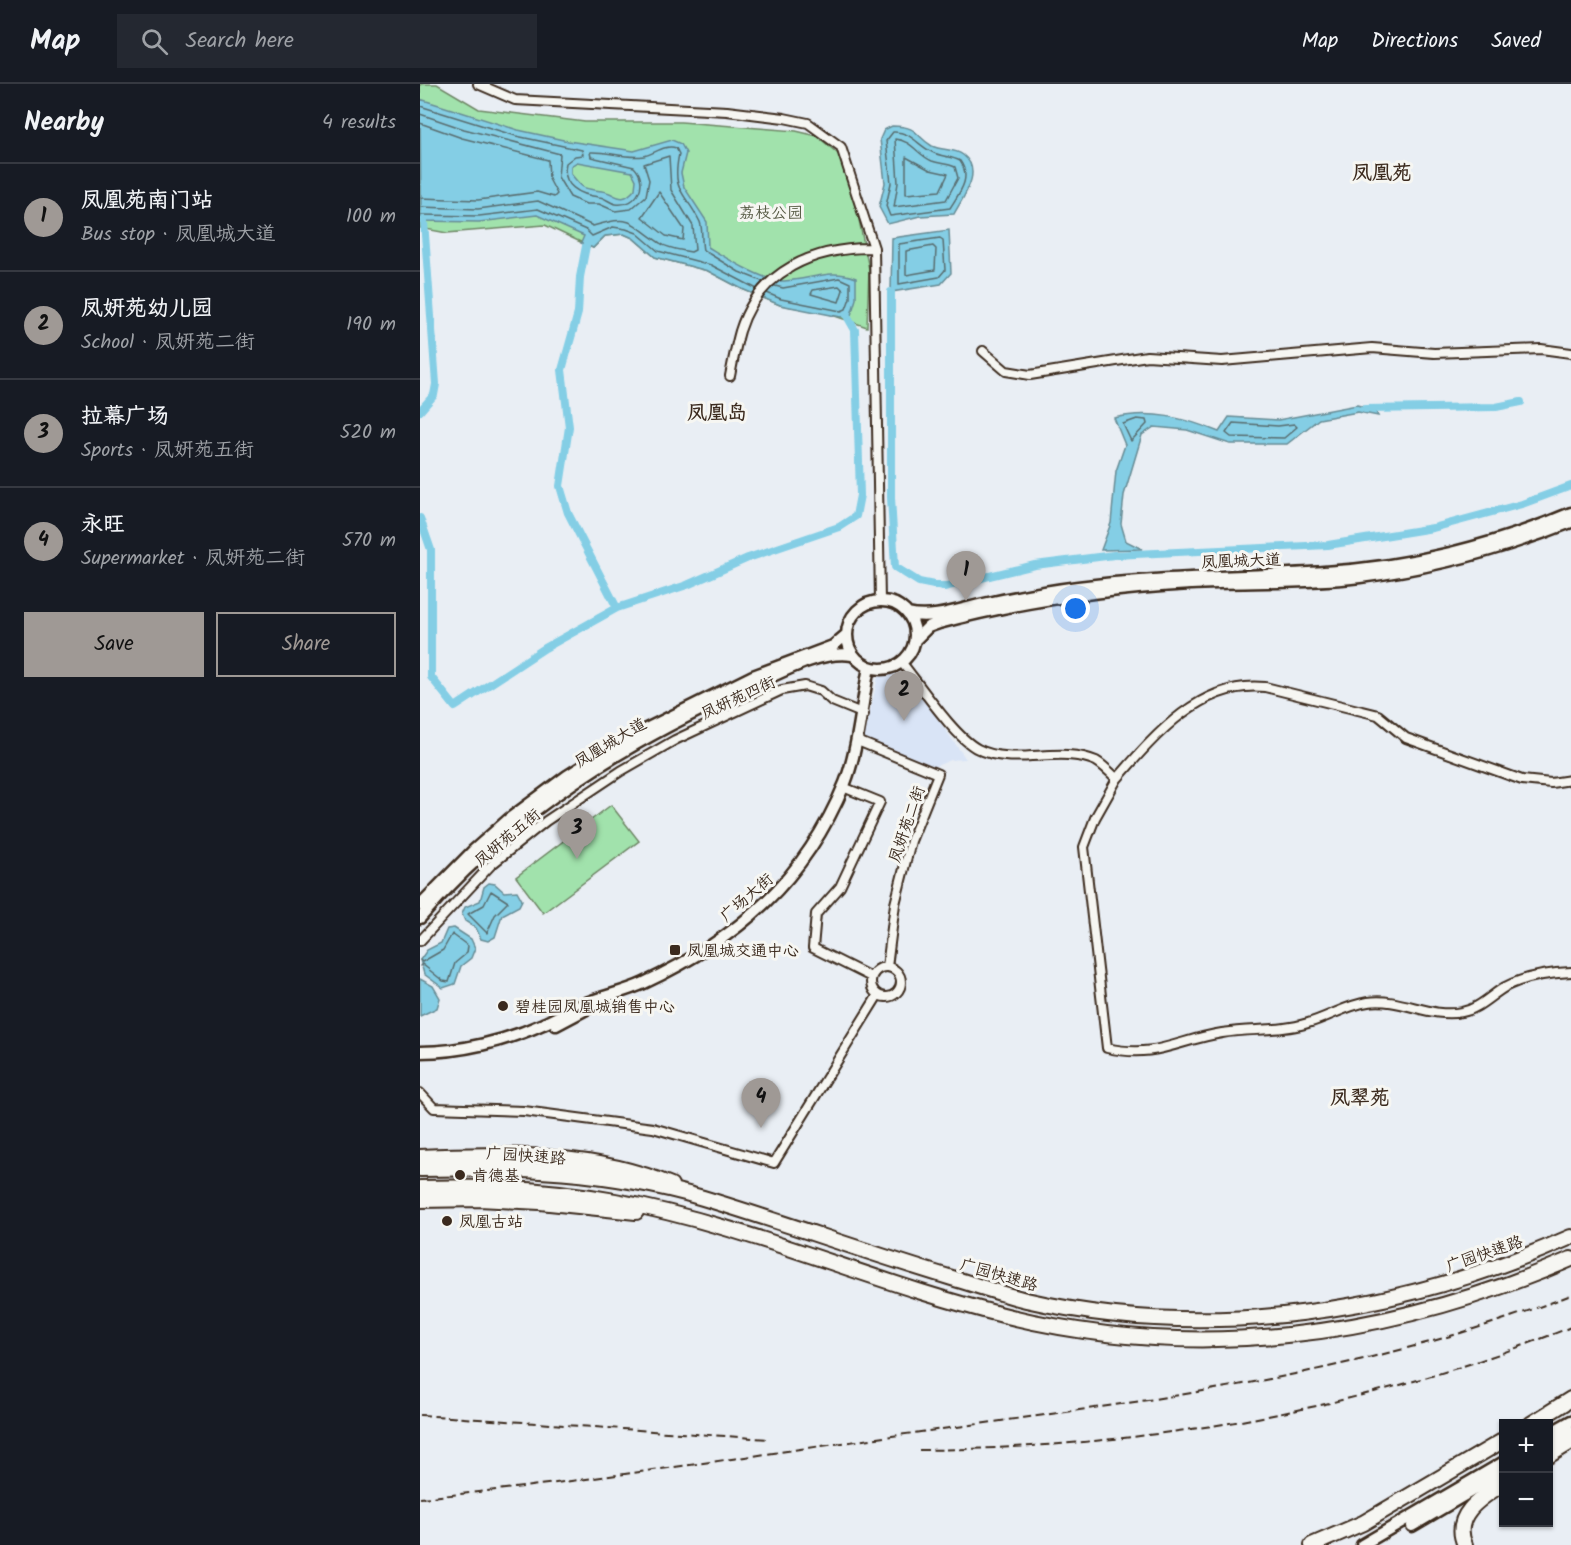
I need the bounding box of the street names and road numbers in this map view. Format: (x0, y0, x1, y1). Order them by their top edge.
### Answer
street label: 凤凰城大道 (1201, 548, 1281, 575)
street label: 凤妍苑四街 (697, 670, 780, 727)
street label: 凤凰城大道 (570, 712, 652, 775)
street label: 凤妍苑二街 (883, 783, 932, 866)
street label: 凤妍苑五街 (469, 803, 547, 873)
street label: 广场大街 (715, 868, 779, 929)
street label: 广园快速路 (485, 1141, 567, 1172)
street label: 广园快速路 (1443, 1230, 1526, 1279)
street label: 广园快速路 (957, 1252, 1040, 1298)

